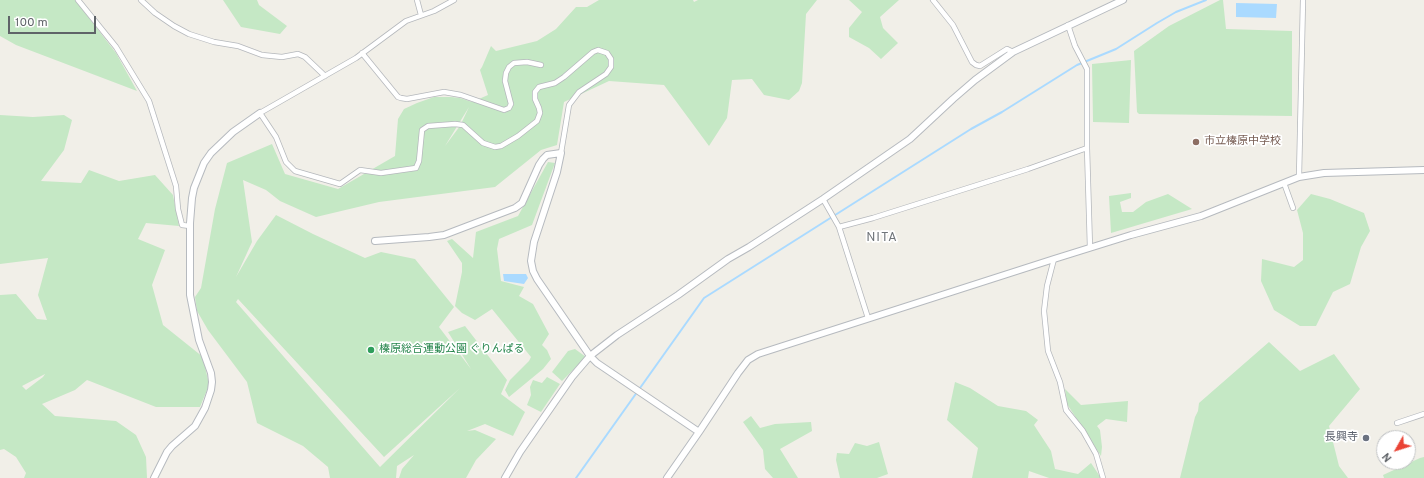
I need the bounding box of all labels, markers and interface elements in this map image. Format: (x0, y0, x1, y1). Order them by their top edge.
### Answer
scale bar (10, 8, 98, 34)
text: 100 m (15, 15, 48, 31)
place label: 市立榛原中学校 (1204, 135, 1281, 149)
marker: 市立榛原中学校 (1191, 137, 1201, 147)
district label: NITA (866, 230, 898, 246)
place label: 榛原総合運動公園 ぐりんぱる (379, 343, 525, 357)
marker: 榛原総合運動公園 ぐりんぱる (366, 345, 376, 355)
north arrow (1376, 430, 1416, 470)
place label: 長興寺 (1325, 431, 1358, 445)
marker: 長興寺 (1361, 433, 1371, 443)
text: N (1380, 449, 1395, 464)

